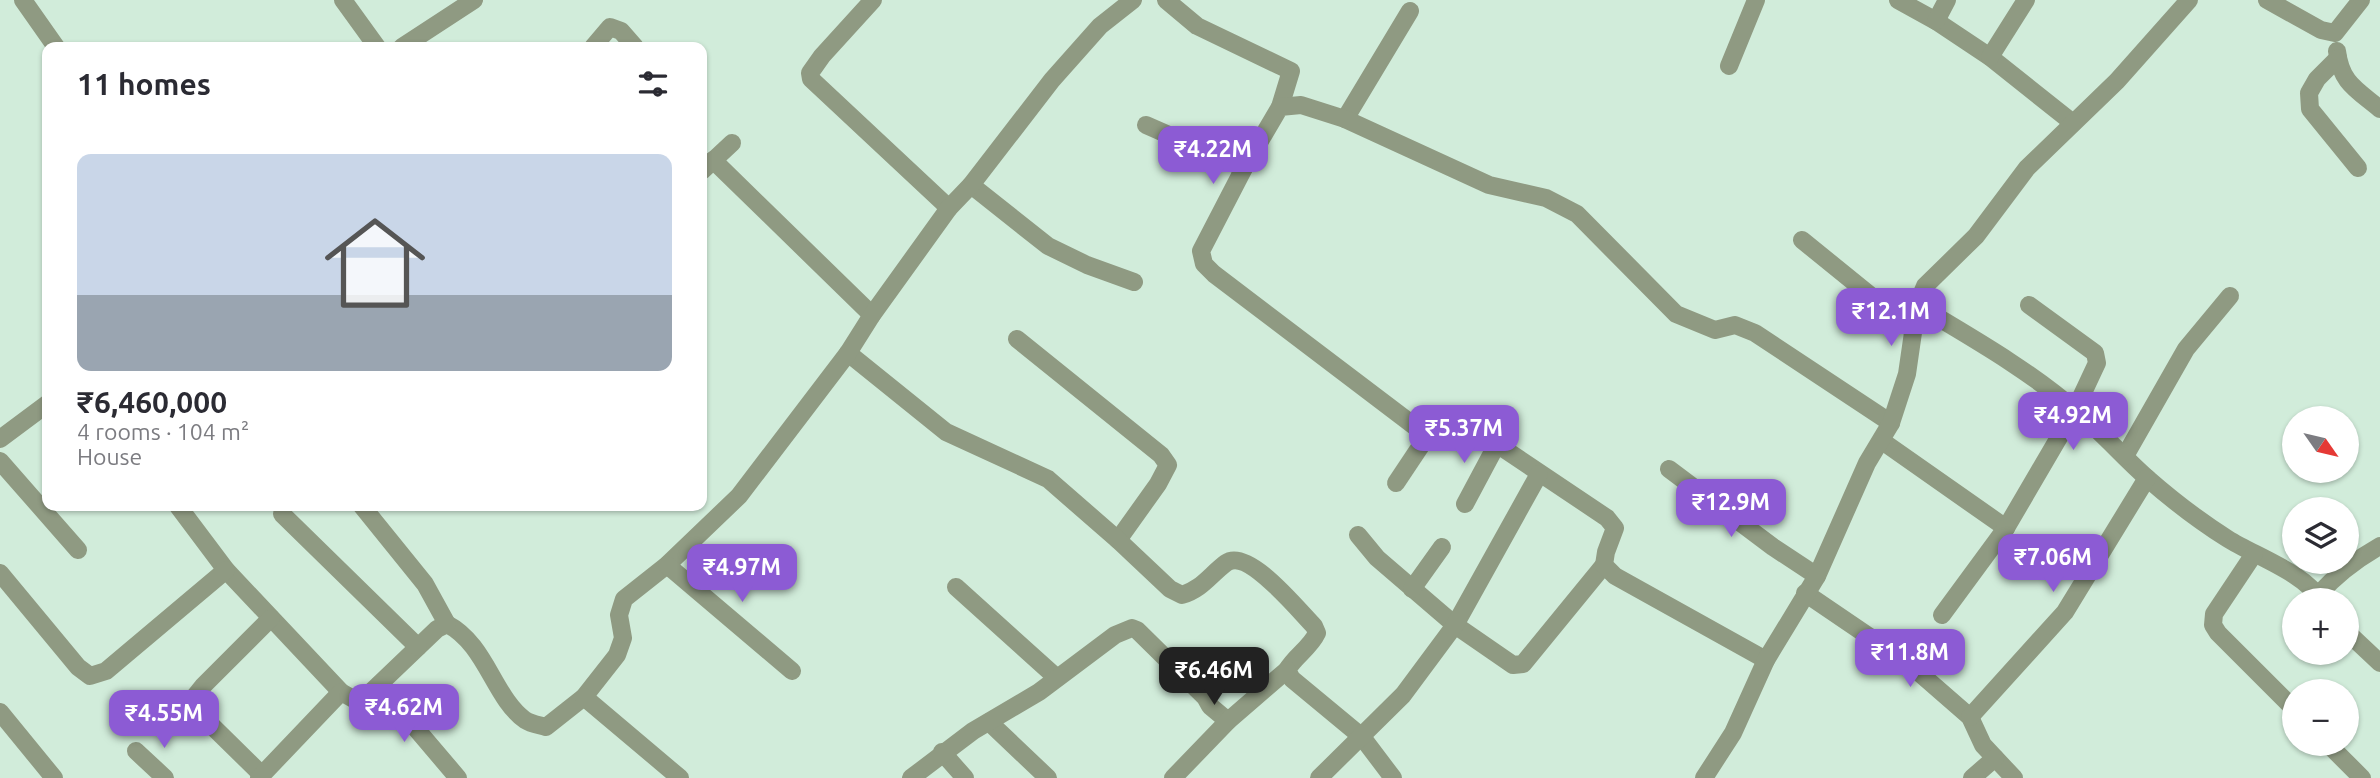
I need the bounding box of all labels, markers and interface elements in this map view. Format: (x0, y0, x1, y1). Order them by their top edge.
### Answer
icon: filters (634, 65, 672, 103)
text: 11 homes (77, 67, 211, 101)
pin: ₹4.22M (1156, 127, 1270, 186)
text: ₹4.22M (1174, 136, 1252, 161)
icon: home (312, 200, 438, 326)
pin: ₹12.1M (1834, 288, 1948, 348)
text: ₹12.1M (1852, 298, 1930, 323)
text: ₹6,460,000 (77, 385, 227, 419)
pin: ₹4.92M (2016, 392, 2130, 452)
text: ₹4.92M (2034, 402, 2112, 427)
pin: ₹5.37M (1407, 406, 1521, 465)
north arrow (2282, 406, 2359, 483)
map controls (2282, 406, 2359, 756)
text: ₹5.37M (1425, 415, 1503, 440)
text: 4 rooms · 104 m² (77, 419, 249, 444)
text: House (77, 444, 142, 469)
pin: ₹12.9M (1674, 480, 1788, 539)
text: ₹12.9M (1692, 489, 1770, 514)
button: layers (2282, 497, 2359, 574)
pin: ₹7.06M (1996, 534, 2110, 594)
pin: ₹4.97M (685, 544, 799, 604)
text: ₹7.06M (2014, 544, 2092, 569)
text: ₹4.97M (703, 554, 781, 579)
button: + (2282, 588, 2359, 665)
pin: ₹11.8M (1853, 630, 1967, 689)
text: ₹11.8M (1871, 639, 1949, 664)
pin: ₹6.46M (1157, 648, 1271, 707)
text: ₹6.46M (1175, 657, 1253, 682)
button: − (2282, 679, 2359, 756)
pin: ₹4.62M (347, 684, 461, 744)
pin: ₹4.55M (107, 690, 221, 750)
text: ₹4.62M (365, 694, 443, 719)
text: ₹4.55M (125, 700, 203, 725)

